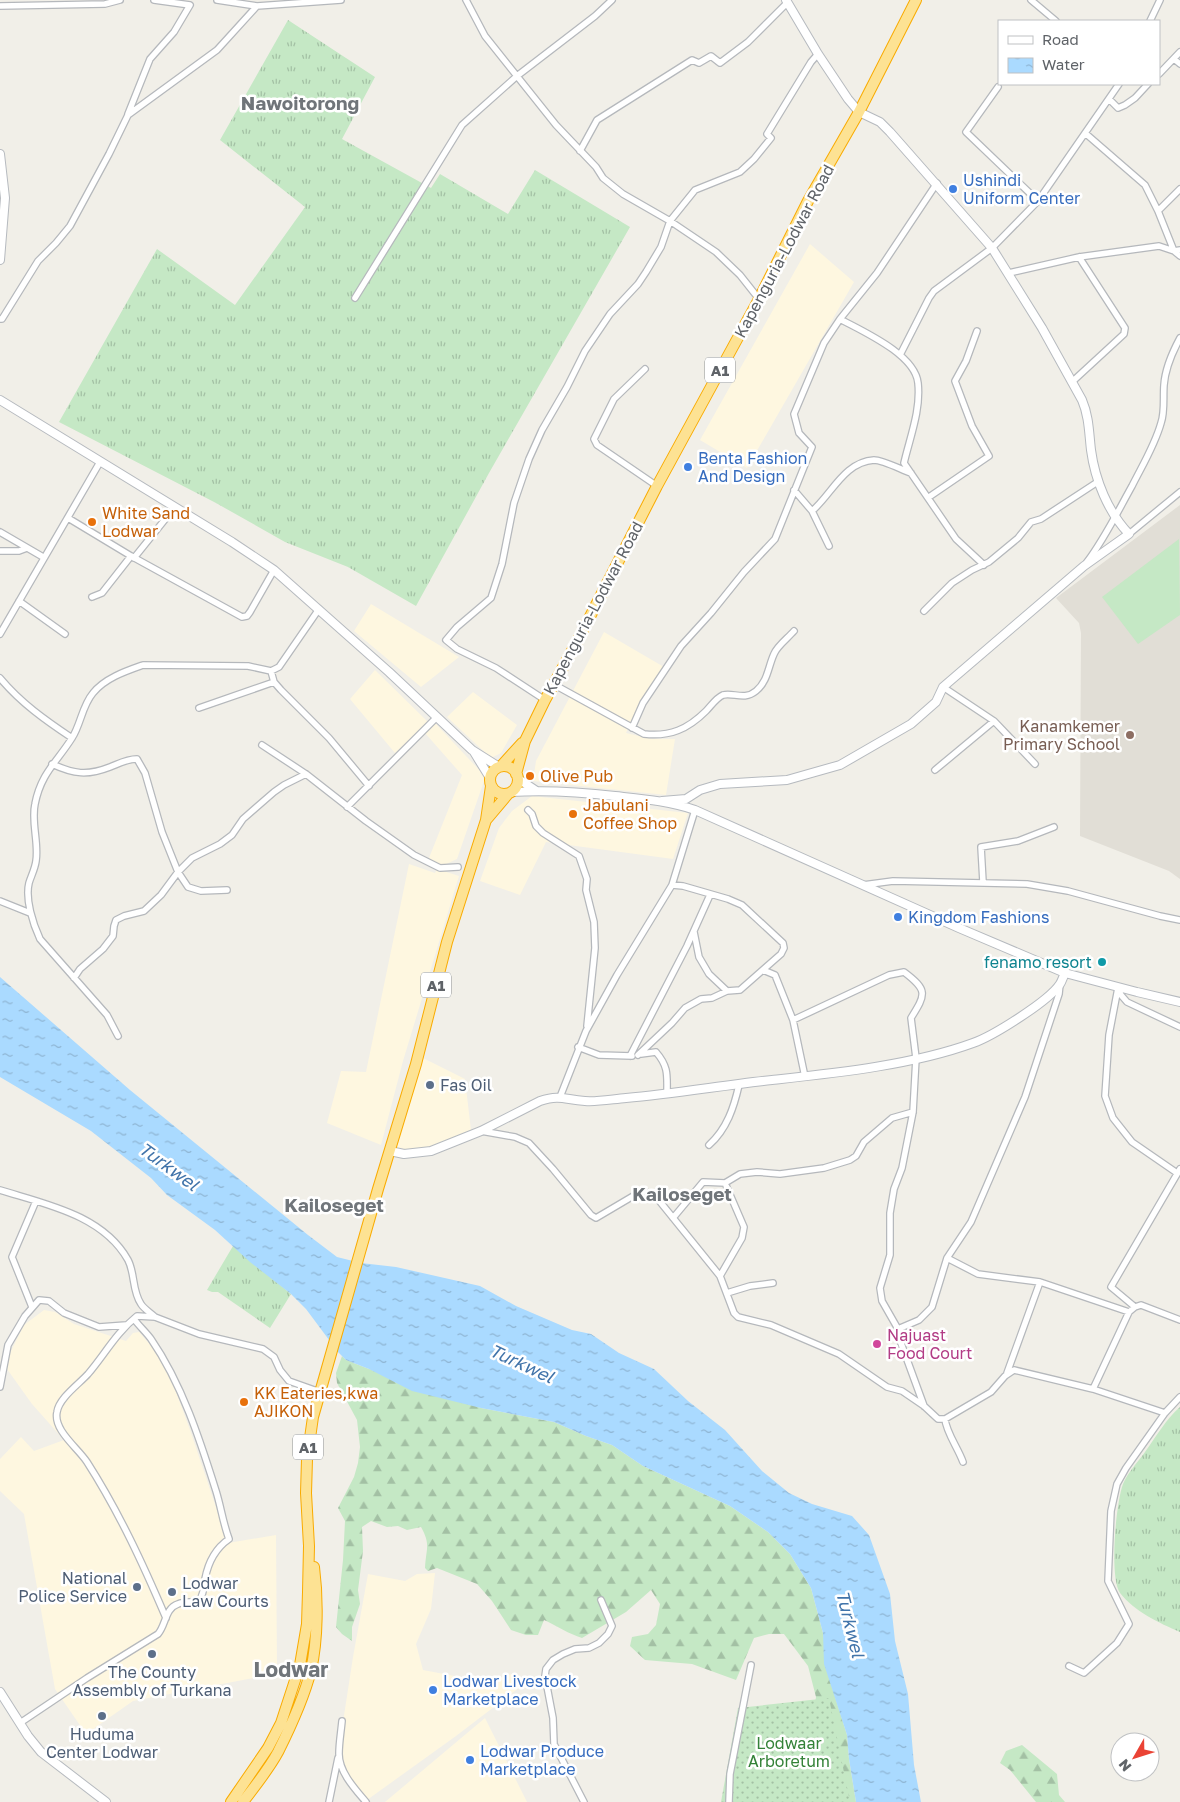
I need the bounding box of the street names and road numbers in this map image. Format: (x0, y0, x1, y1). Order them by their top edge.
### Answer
street label: Kapenguria-Lodwar Road (730, 161, 838, 341)
road number: A1 (705, 358, 735, 382)
street label: Kapenguria-Lodwar Road (539, 518, 647, 698)
road number: A1 (421, 972, 451, 998)
road number: A1 (293, 1434, 323, 1460)

